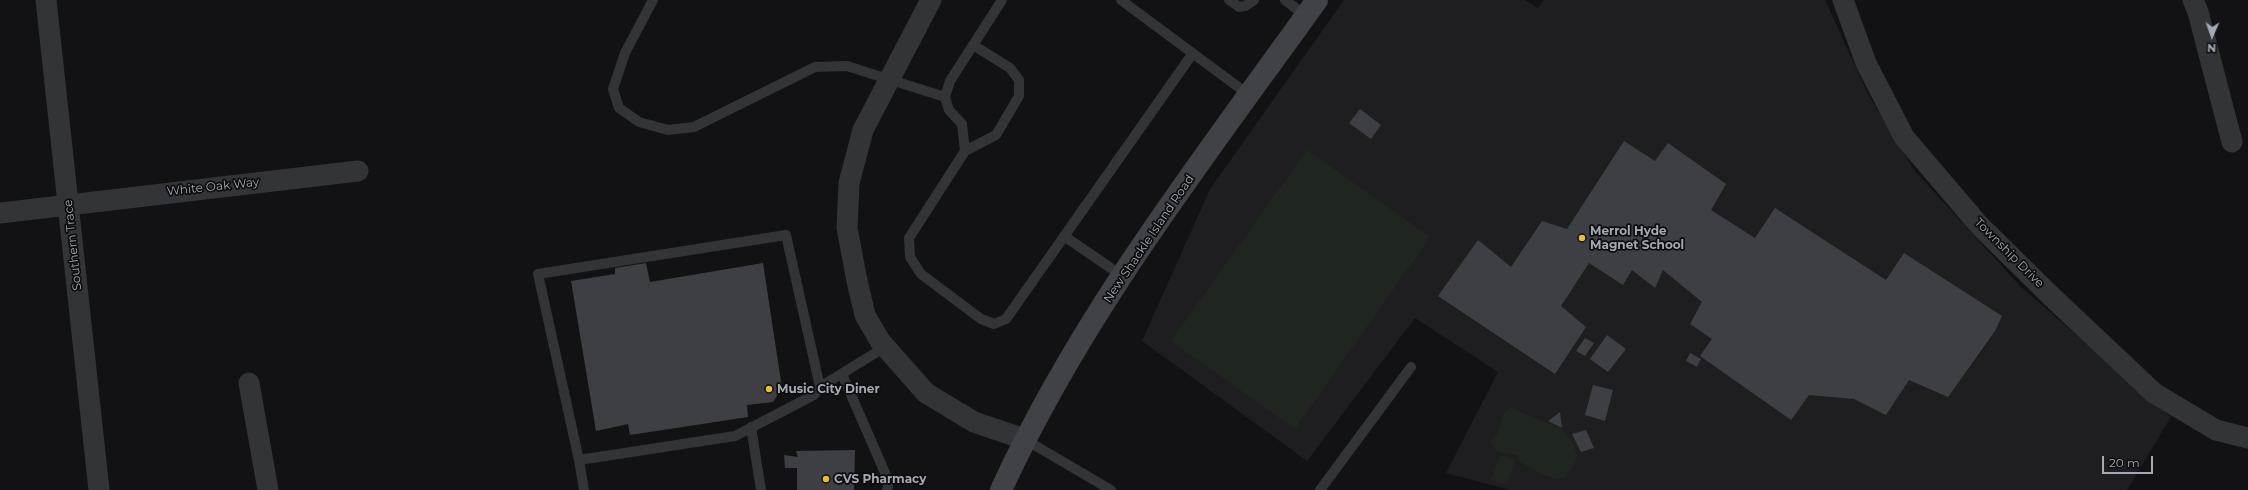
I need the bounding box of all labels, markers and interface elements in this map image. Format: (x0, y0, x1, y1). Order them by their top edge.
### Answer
north arrow (2192, 16, 2232, 56)
text: N (2207, 41, 2216, 55)
street label: New Shackle Island Road (1101, 172, 1197, 306)
street label: White Oak Way (166, 175, 260, 199)
street label: Southern Trace (61, 199, 85, 291)
street label: Township Drive (1971, 215, 2047, 291)
place label: Merrol Hyde Magnet School (1590, 224, 1684, 252)
marker: Merrol Hyde Magnet School (1577, 233, 1587, 243)
place label: Music City Diner (777, 382, 880, 396)
marker: Music City Diner (764, 384, 774, 394)
scale bar (2104, 448, 2155, 474)
text: 20 m (2109, 455, 2140, 470)
place label: CVS Pharmacy (834, 472, 926, 486)
marker: CVS Pharmacy (821, 474, 831, 484)

